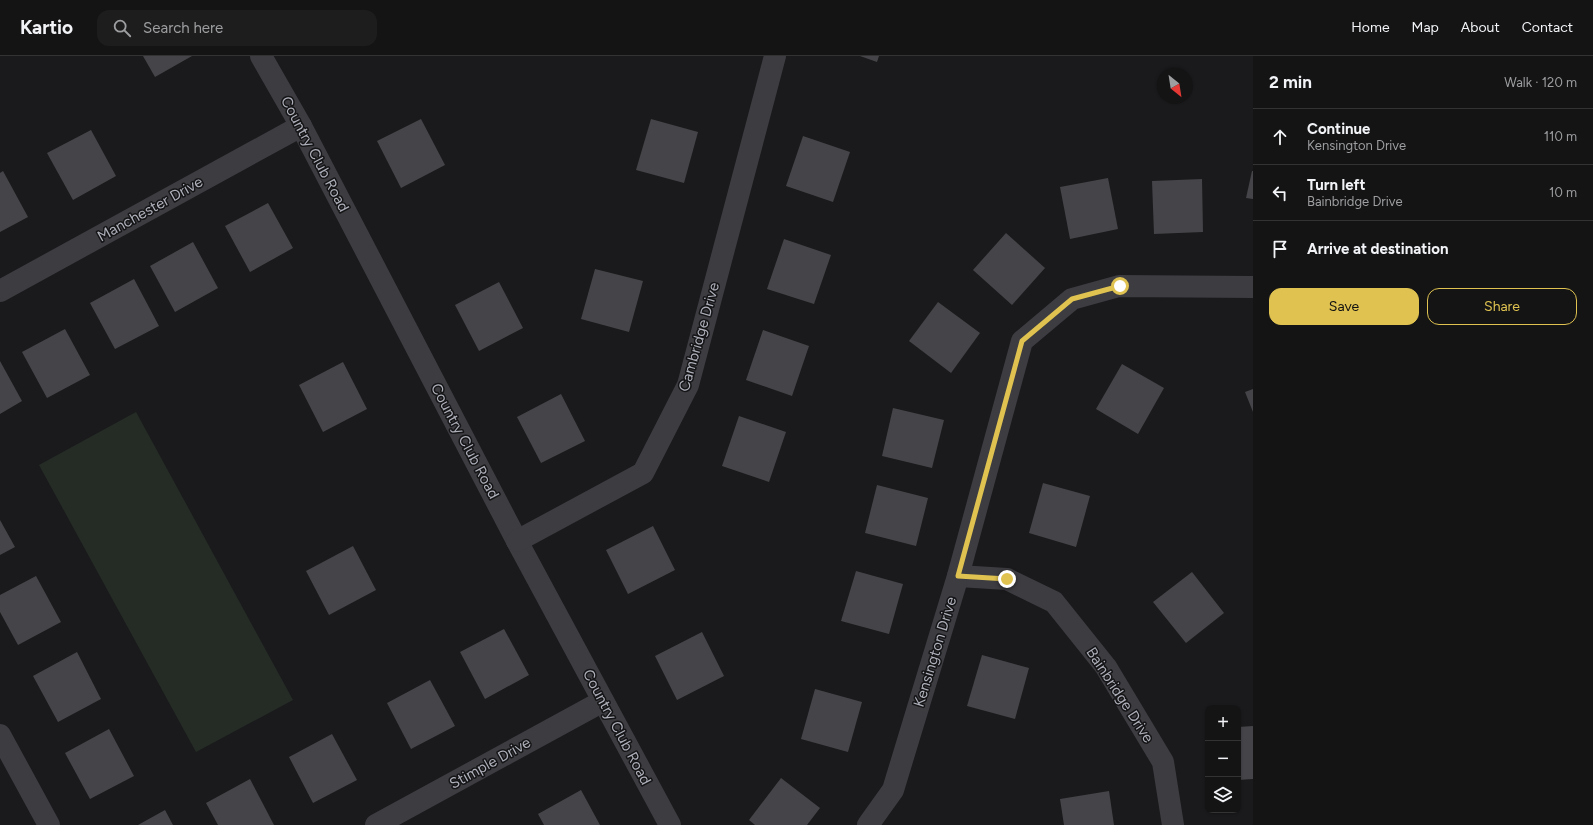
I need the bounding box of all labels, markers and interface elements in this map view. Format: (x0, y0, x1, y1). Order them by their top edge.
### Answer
search box (97, 10, 377, 46)
text: Kartio (20, 16, 73, 39)
icon: search (111, 17, 133, 39)
text: Search here (143, 19, 223, 37)
text: Home (1351, 19, 1390, 36)
text: Map (1412, 19, 1439, 36)
text: About (1461, 19, 1500, 36)
text: Contact (1522, 19, 1573, 36)
north arrow (1157, 68, 1193, 104)
text: 2 min (1269, 72, 1312, 92)
text: Walk · 120 m (1504, 75, 1577, 90)
street label: Country Club Road (277, 93, 353, 215)
text: Continue (1307, 120, 1370, 138)
icon: ahead (1269, 126, 1291, 148)
text: 110 m (1544, 129, 1577, 144)
text: Kensington Drive (1307, 138, 1406, 153)
street label: Manchester Drive (94, 173, 206, 245)
text: Turn left (1307, 176, 1365, 194)
icon: left (1269, 182, 1291, 204)
text: 10 m (1549, 185, 1577, 200)
text: Bainbridge Drive (1307, 194, 1403, 209)
icon: arrive (1269, 238, 1291, 260)
text: Arrive at destination (1307, 240, 1448, 258)
route start (1111, 277, 1129, 295)
street label: Cambridge Drive (675, 280, 723, 394)
button: Save (1269, 288, 1419, 325)
button: Share (1427, 288, 1577, 325)
street label: Country Club Road (427, 380, 503, 502)
route end (998, 570, 1016, 588)
street label: Kensington Drive (910, 595, 960, 709)
street label: Bainbridge Drive (1082, 644, 1158, 746)
street label: Country Club Road (579, 666, 655, 788)
map controls (1205, 705, 1241, 813)
button: + (1205, 705, 1241, 741)
street label: Stimple Drive (446, 733, 534, 793)
button: − (1205, 741, 1241, 777)
button: layers (1205, 777, 1241, 813)

